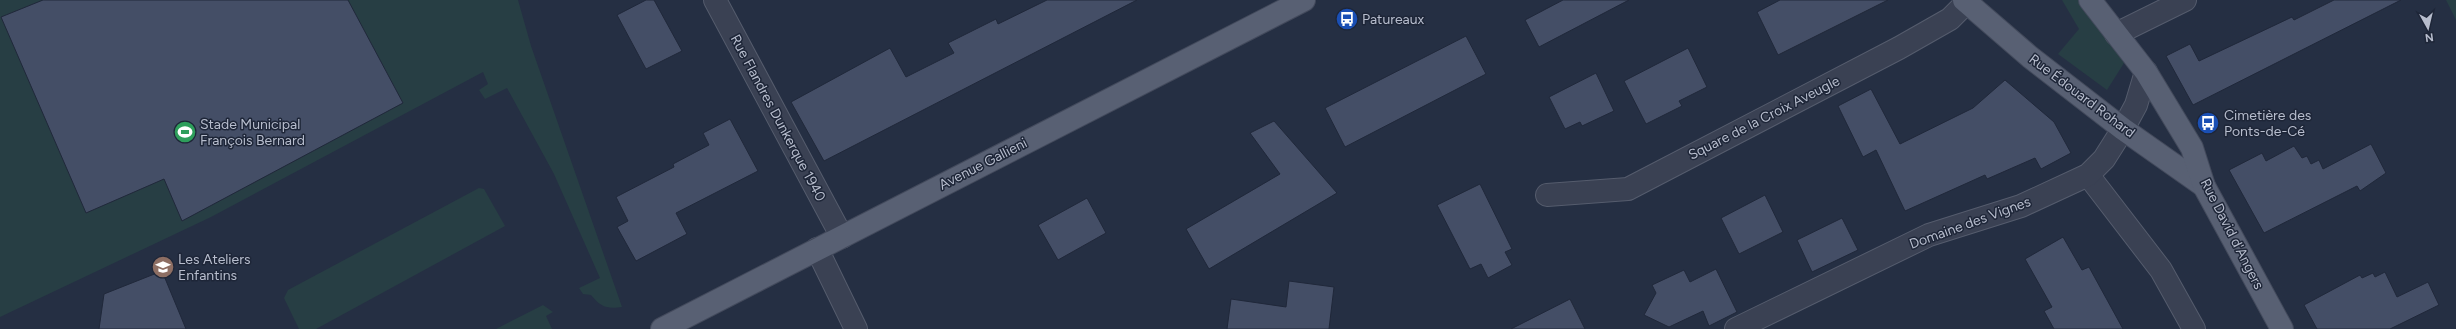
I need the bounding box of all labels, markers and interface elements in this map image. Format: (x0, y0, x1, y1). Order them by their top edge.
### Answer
bus stop icon: Patureaux (1334, 6, 1360, 32)
north arrow (2408, 8, 2448, 48)
place label: Patureaux (1362, 11, 1425, 28)
text: N (2424, 30, 2434, 44)
street label: Rue Flandres Dunkerque 1940 (727, 32, 829, 204)
street label: Rue Édouard Rohard (2026, 51, 2138, 141)
street label: Square de la Croix Aveugle (1685, 72, 1843, 164)
place label: Cimetière des Ponts-de-Cé (2224, 107, 2311, 140)
bus stop icon: Cimetière des Ponts-de-Cé (2195, 110, 2221, 136)
place label: Stade Municipal François Bernard (200, 116, 305, 149)
sports icon: Stade Municipal François Bernard (172, 119, 198, 145)
street label: Avenue Gallieni (936, 134, 1030, 194)
street label: Rue David d'Angers (2197, 176, 2267, 292)
street label: Domaine des Vignes (1907, 193, 2033, 253)
place label: Les Ateliers Enfantins (178, 251, 251, 284)
school or university icon: Les Ateliers Enfantins (150, 254, 176, 280)

